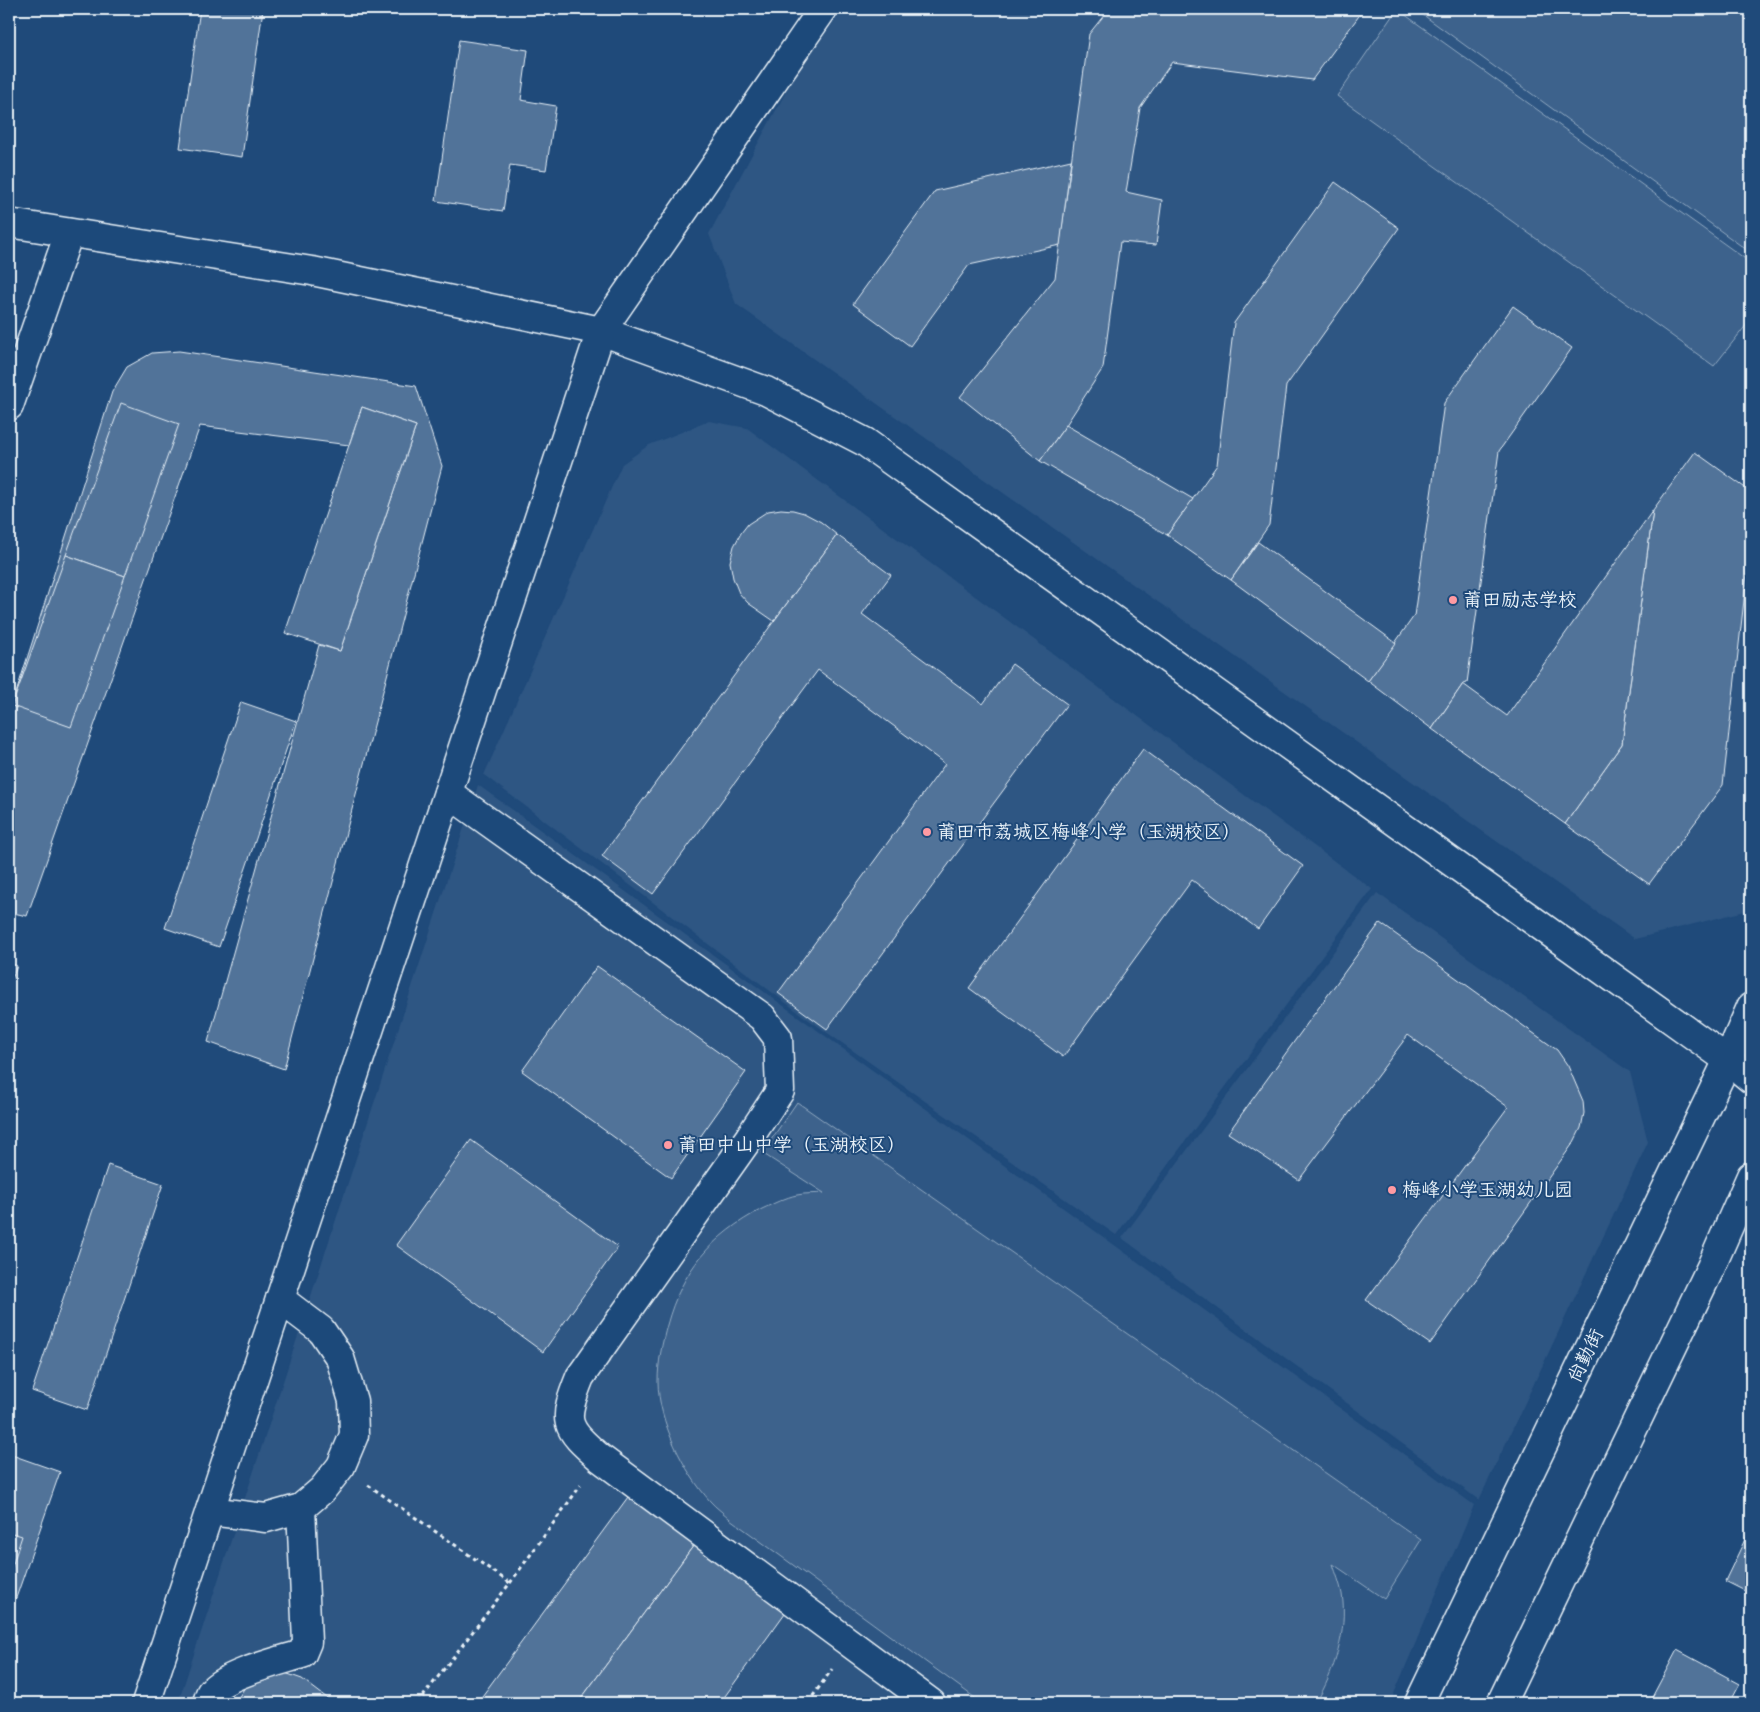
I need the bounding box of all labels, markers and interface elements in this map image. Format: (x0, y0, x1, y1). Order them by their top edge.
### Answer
place label: 莆田励志学校 (1463, 588, 1577, 613)
marker: 莆田励志学校 (1447, 594, 1459, 606)
place label: 莆田市荔城区梅峰小学（玉湖校区） (937, 820, 1241, 845)
marker: 莆田市荔城区梅峰小学（玉湖校区） (921, 826, 933, 838)
place label: 莆田中山中学（玉湖校区） (678, 1133, 906, 1158)
marker: 莆田中山中学（玉湖校区） (662, 1139, 674, 1151)
place label: 梅峰小学玉湖幼儿园 (1402, 1178, 1573, 1203)
marker: 梅峰小学玉湖幼儿园 (1386, 1184, 1398, 1196)
street label: 尚勤街 (1562, 1325, 1610, 1387)

